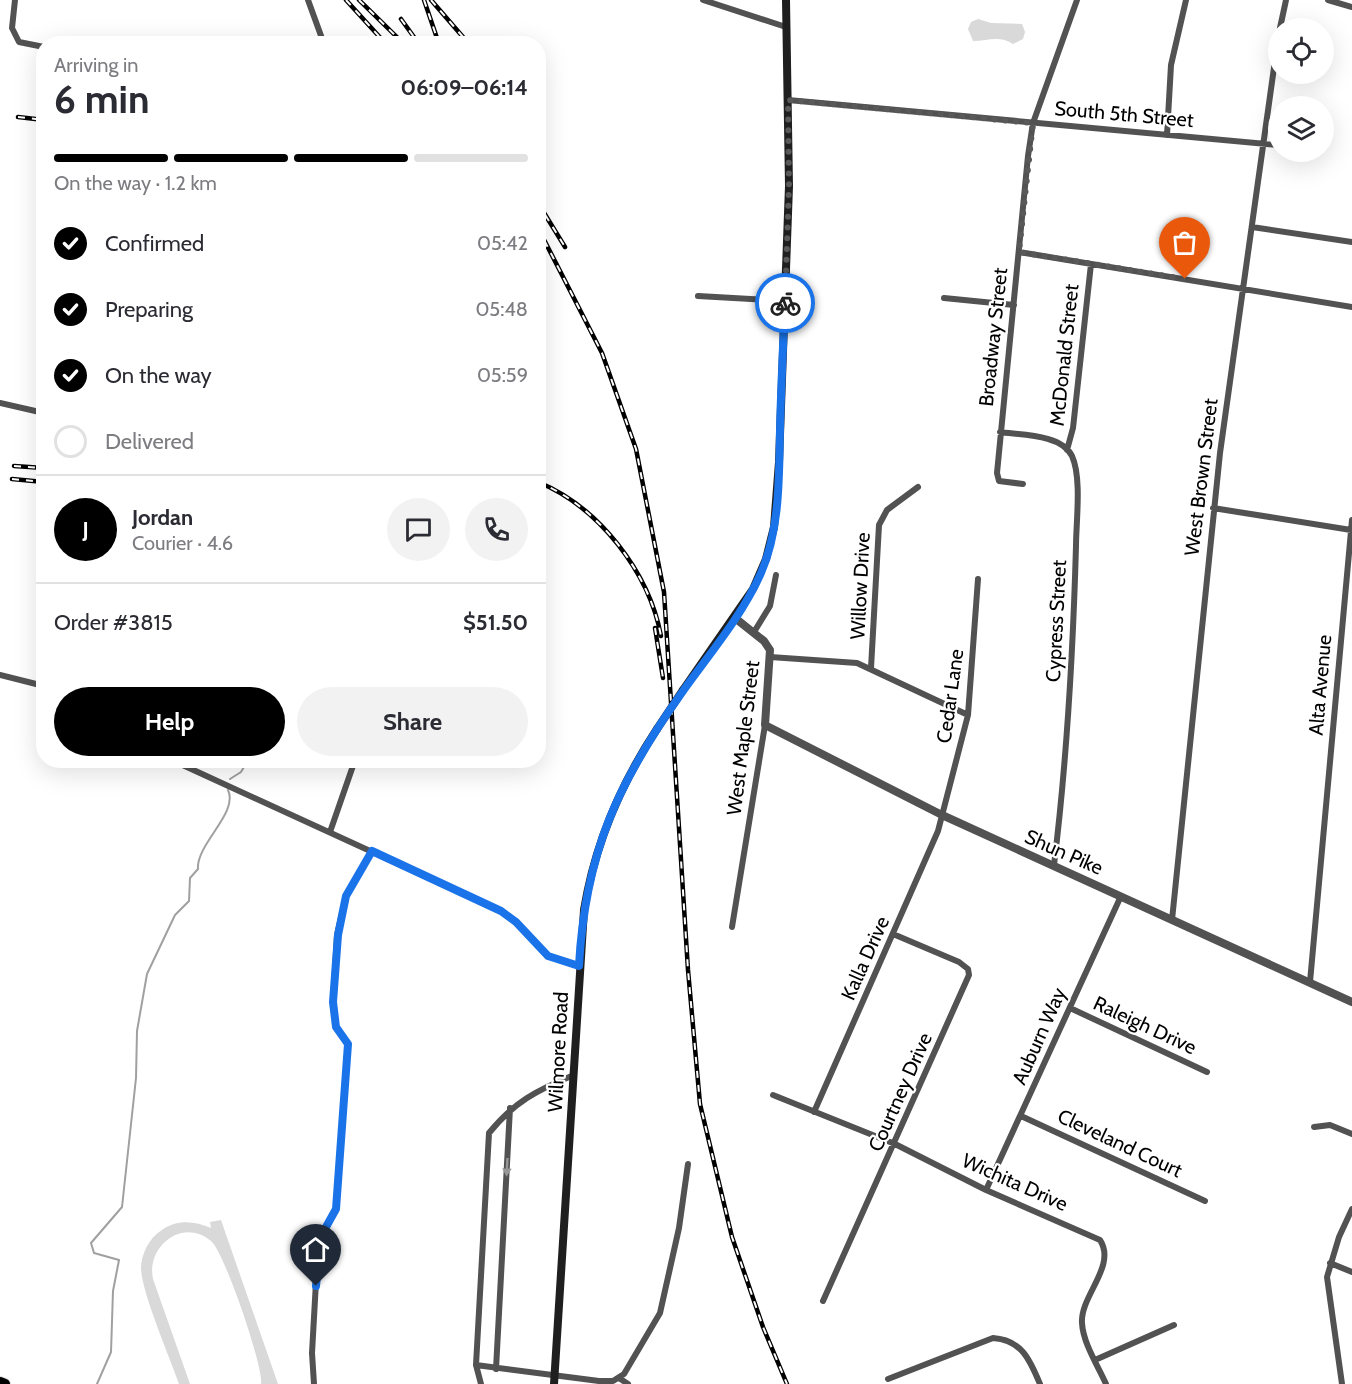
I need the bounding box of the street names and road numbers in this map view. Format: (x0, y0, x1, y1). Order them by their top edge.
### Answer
street label: South 5th Street (1053, 96, 1195, 132)
street label: Broadway Street (974, 266, 1012, 407)
street label: McDonald Street (1045, 283, 1083, 427)
street label: West Brown Street (1179, 397, 1223, 557)
street label: Willow Drive (845, 532, 875, 640)
street label: Cypress Street (1041, 559, 1071, 683)
street label: Alta Avenue (1304, 634, 1336, 736)
street label: Cedar Lane (932, 647, 968, 745)
street label: West Maple Street (722, 659, 764, 817)
street label: Shun Pike (1021, 824, 1107, 880)
street label: Kalla Drive (836, 912, 894, 1004)
street label: Auburn Way (1007, 984, 1071, 1088)
street label: Wilmore Road (543, 991, 573, 1113)
street label: Raleigh Drive (1090, 991, 1200, 1059)
street label: Courtney Drive (863, 1029, 937, 1155)
street label: Cleveland Court (1054, 1104, 1186, 1182)
street label: Wichita Drive (959, 1148, 1071, 1216)

